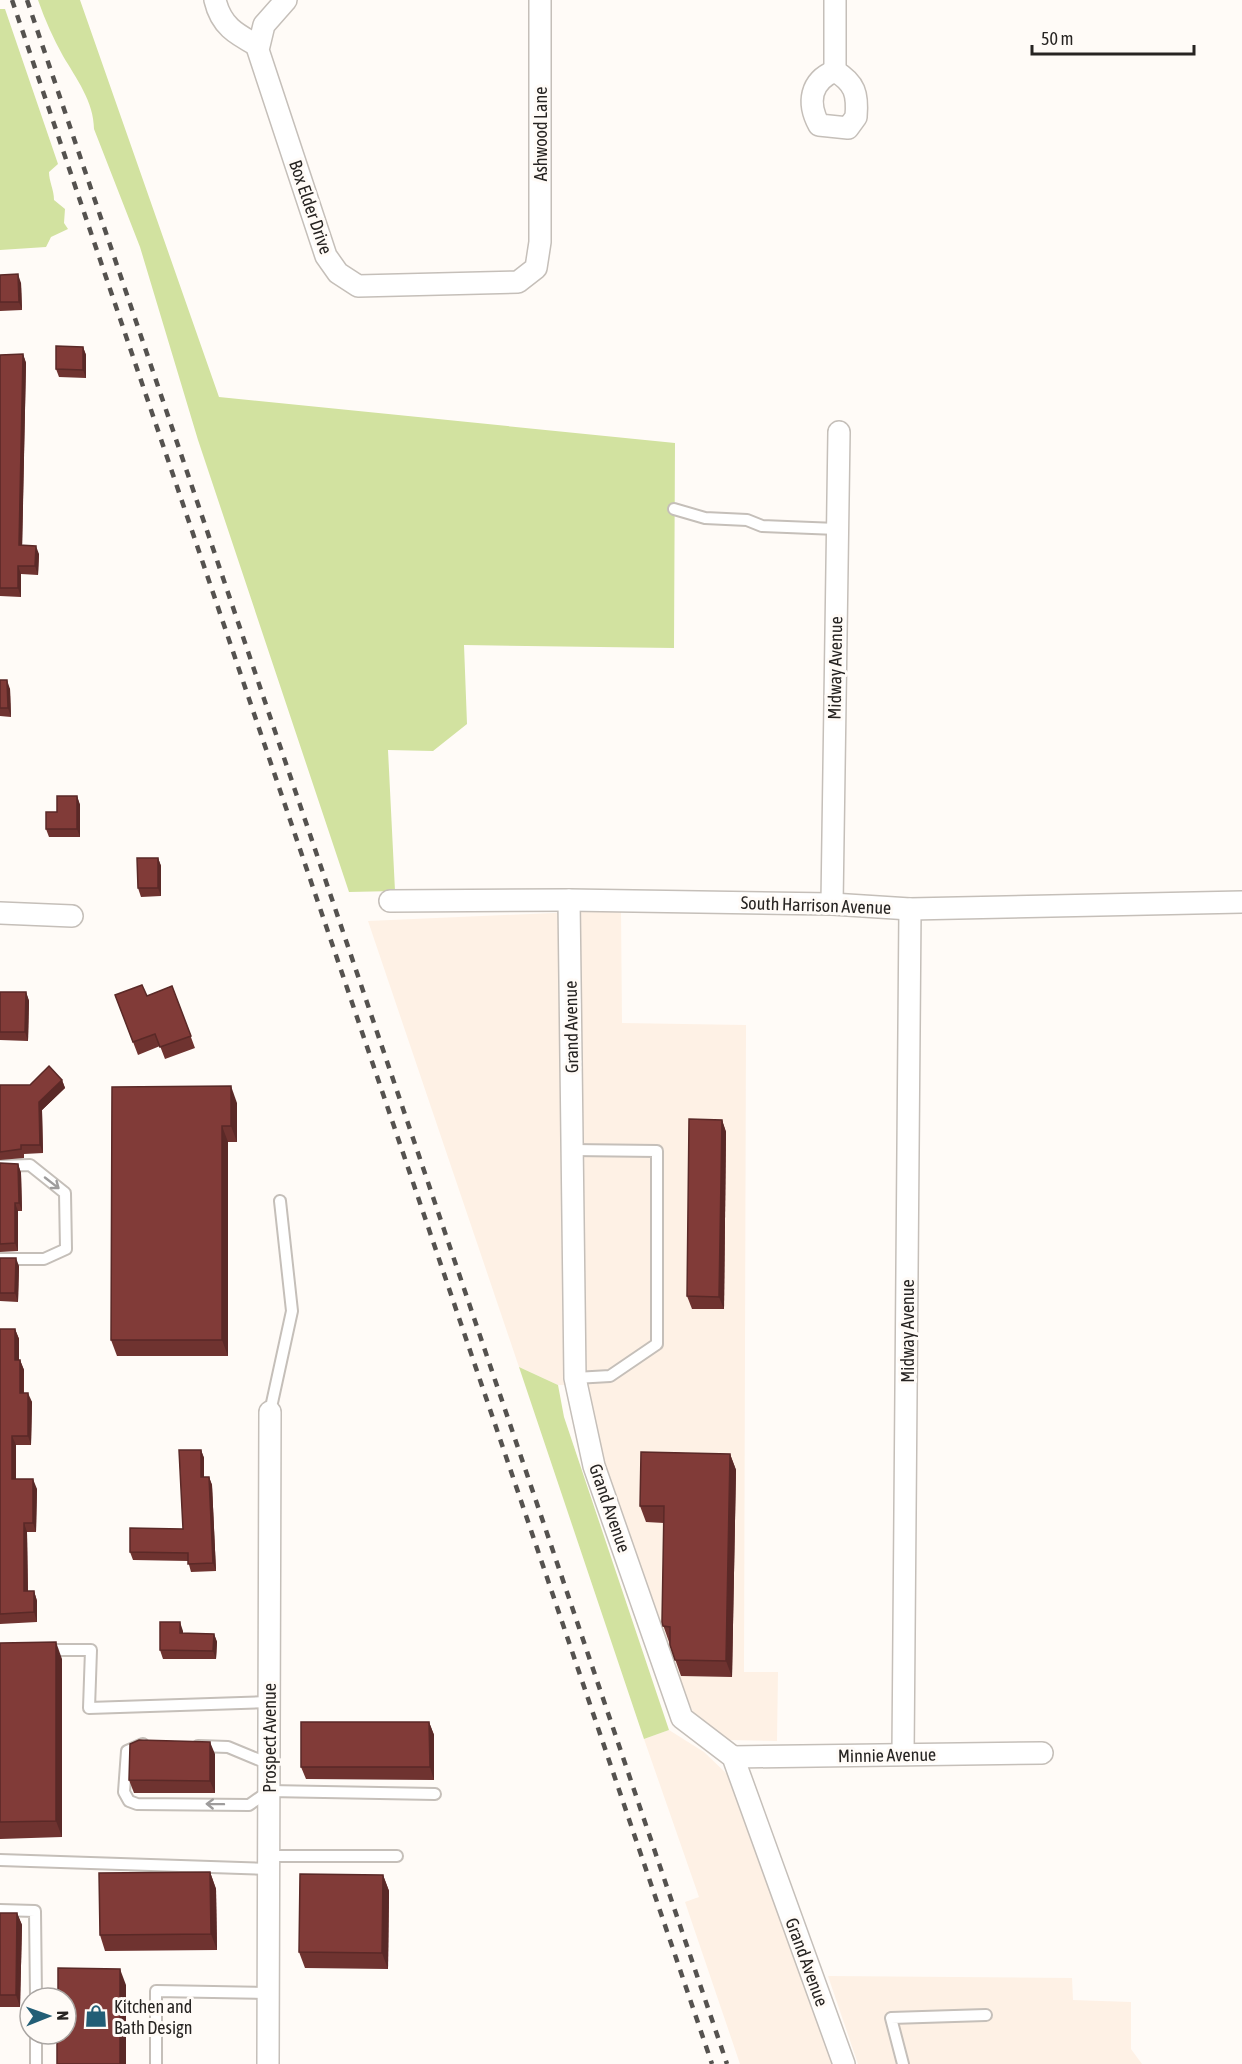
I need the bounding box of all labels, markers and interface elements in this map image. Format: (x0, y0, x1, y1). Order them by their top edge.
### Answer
scale bar (1032, 18, 1194, 56)
text: 50 m (1041, 28, 1073, 49)
street label: Ashwood Lane (530, 87, 551, 181)
street label: Box Elder Drive (285, 157, 337, 257)
street label: Midway Avenue (824, 616, 846, 720)
street label: South Harrison Avenue (740, 892, 892, 918)
street label: Grand Avenue (560, 981, 582, 1073)
one-way arrow (44, 1176, 60, 1189)
street label: Midway Avenue (897, 1279, 918, 1383)
street label: Grand Avenue (585, 1461, 635, 1555)
street label: Prospect Avenue (259, 1683, 280, 1793)
street label: Minnie Avenue (838, 1744, 936, 1766)
one-way arrow (205, 1799, 225, 1810)
street label: Grand Avenue (781, 1915, 833, 2009)
north arrow (18, 1986, 78, 2046)
place label: Kitchen and Bath Design (114, 1996, 193, 2038)
shop icon: Kitchen and Bath Design (83, 2003, 109, 2029)
text: N (54, 2011, 72, 2021)

